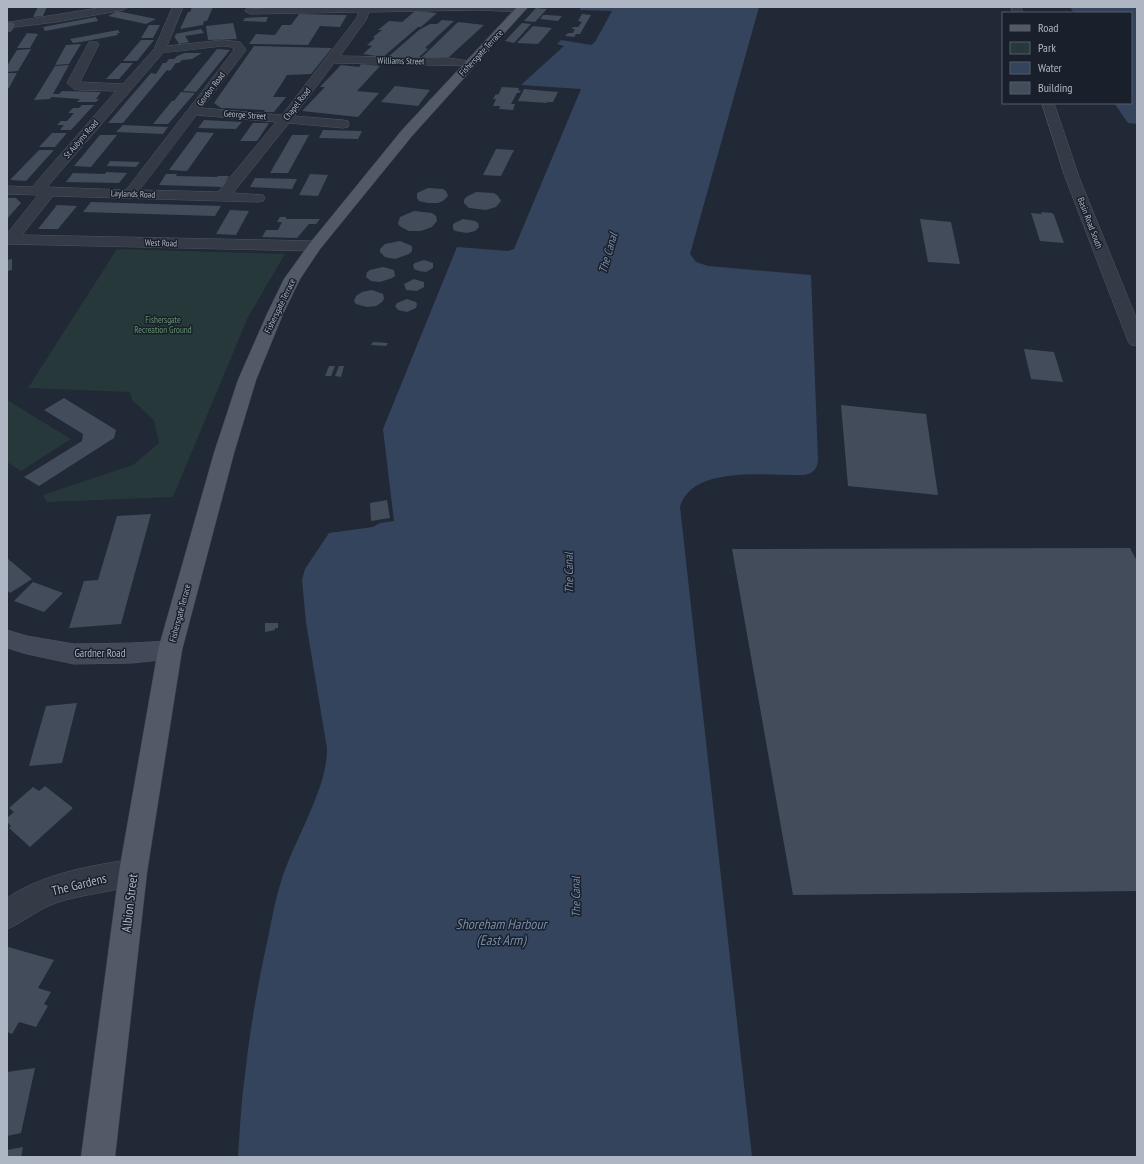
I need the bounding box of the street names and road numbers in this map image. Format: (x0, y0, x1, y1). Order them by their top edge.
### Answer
street label: Fishersgate Terrace (456, 27, 505, 78)
street label: Williams Street (377, 55, 425, 66)
street label: Gordon Road (194, 69, 227, 108)
street label: Chapel Road (280, 85, 313, 122)
street label: George Street (223, 108, 267, 122)
street label: St Aubyns Road (61, 117, 100, 160)
street label: Laylands Road (111, 187, 156, 200)
street label: Basin Road South (1076, 196, 1105, 250)
street label: West Road (145, 236, 177, 249)
street label: Fishersgate Terrace (262, 276, 298, 335)
street label: Fishersgate Terrace (167, 583, 193, 643)
street label: Gardner Road (74, 646, 126, 660)
street label: The Gardens (50, 869, 108, 899)
street label: Albion Street (117, 873, 142, 933)

